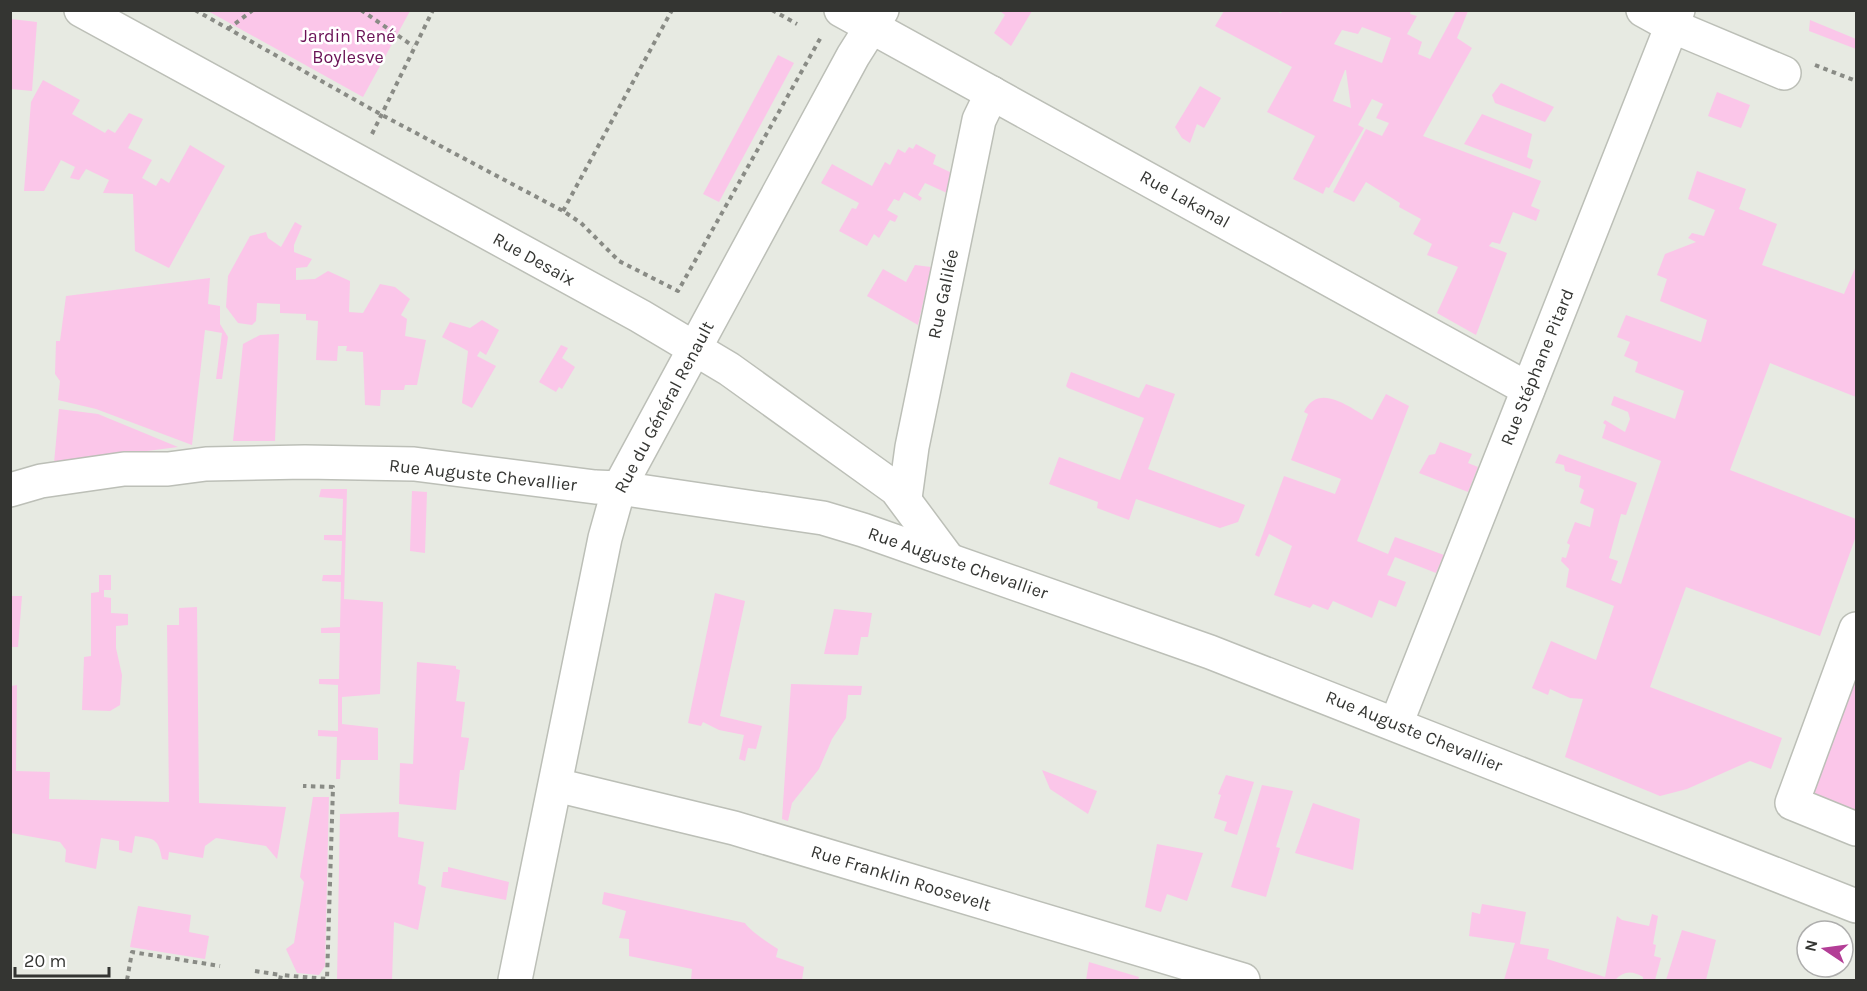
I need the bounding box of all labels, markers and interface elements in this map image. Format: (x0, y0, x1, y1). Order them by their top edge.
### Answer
park label: Jardin René Boylesve (300, 25, 396, 68)
street label: Rue Lakanal (1136, 165, 1234, 233)
street label: Rue Desaix (489, 227, 579, 291)
street label: Rue Galilée (923, 247, 963, 341)
street label: Rue Stéphane Pitard (1495, 285, 1579, 449)
street label: Rue du Général Renault (609, 317, 719, 497)
street label: Rue Auguste Chevallier (388, 454, 579, 496)
street label: Rue Auguste Chevallier (865, 522, 1051, 604)
street label: Rue Auguste Chevallier (1322, 685, 1506, 777)
street label: Rue Franklin Roosevelt (808, 840, 994, 916)
north arrow (1795, 919, 1855, 979)
text: N (1800, 938, 1821, 953)
scale bar (15, 940, 110, 978)
text: 20 m (24, 950, 66, 972)

